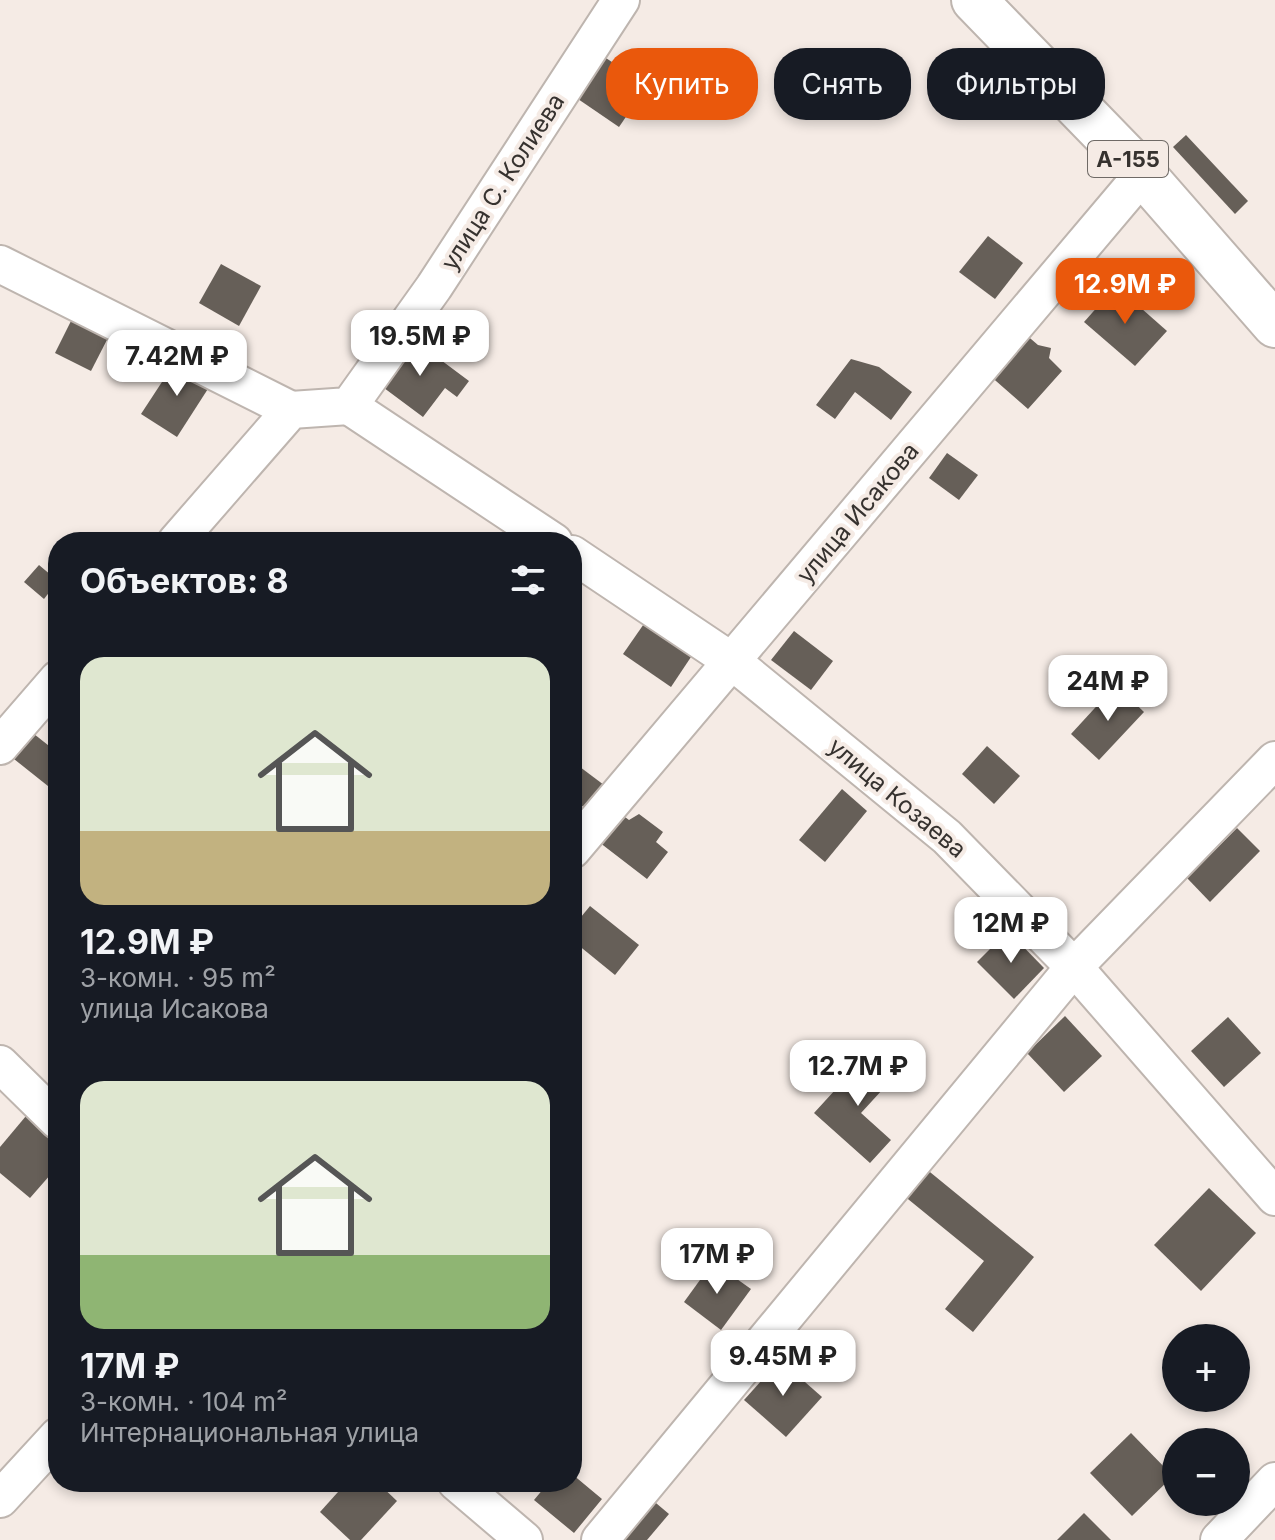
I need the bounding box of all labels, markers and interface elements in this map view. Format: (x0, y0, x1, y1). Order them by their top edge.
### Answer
chip: Купить (606, 48, 758, 120)
chip: Снять (774, 48, 911, 120)
chip: Фильтры (927, 48, 1105, 120)
street label: улица С. Колиева (435, 88, 570, 275)
road number: А-155 (1088, 141, 1168, 177)
pin: 12.9M ₽ (1051, 258, 1199, 326)
text: 12.9M ₽ (1074, 268, 1176, 299)
pin: 19.5M ₽ (346, 310, 494, 378)
text: 19.5M ₽ (369, 320, 471, 351)
pin: 7.42M ₽ (103, 330, 251, 398)
text: 7.42M ₽ (125, 340, 229, 371)
street label: улица Исакова (790, 437, 925, 589)
icon: filters (506, 558, 550, 602)
text: Объектов: 8 (80, 560, 289, 601)
pin: 24M ₽ (1052, 655, 1164, 723)
text: 24M ₽ (1066, 665, 1150, 696)
icon: home (243, 709, 387, 853)
street label: улица Козаева (823, 732, 972, 864)
pin: 12M ₽ (955, 897, 1067, 965)
text: 12M ₽ (972, 907, 1050, 938)
text: 12.9M ₽ (80, 921, 214, 962)
text: 3-комн. · 95 m² (80, 962, 276, 993)
text: улица Исакова (80, 993, 269, 1024)
pin: 12.7M ₽ (784, 1040, 932, 1108)
text: 12.7M ₽ (808, 1050, 908, 1081)
icon: home (243, 1133, 387, 1277)
pin: 17M ₽ (661, 1228, 773, 1296)
text: 17M ₽ (679, 1238, 755, 1269)
map controls (1162, 1324, 1250, 1516)
button: + (1162, 1324, 1250, 1412)
pin: 9.45M ₽ (709, 1330, 857, 1398)
text: 9.45M ₽ (729, 1340, 837, 1371)
text: 17M ₽ (80, 1345, 179, 1386)
text: 3-комн. · 104 m² (80, 1386, 287, 1417)
text: Интернациональная улица (80, 1417, 419, 1448)
button: − (1162, 1428, 1250, 1516)

